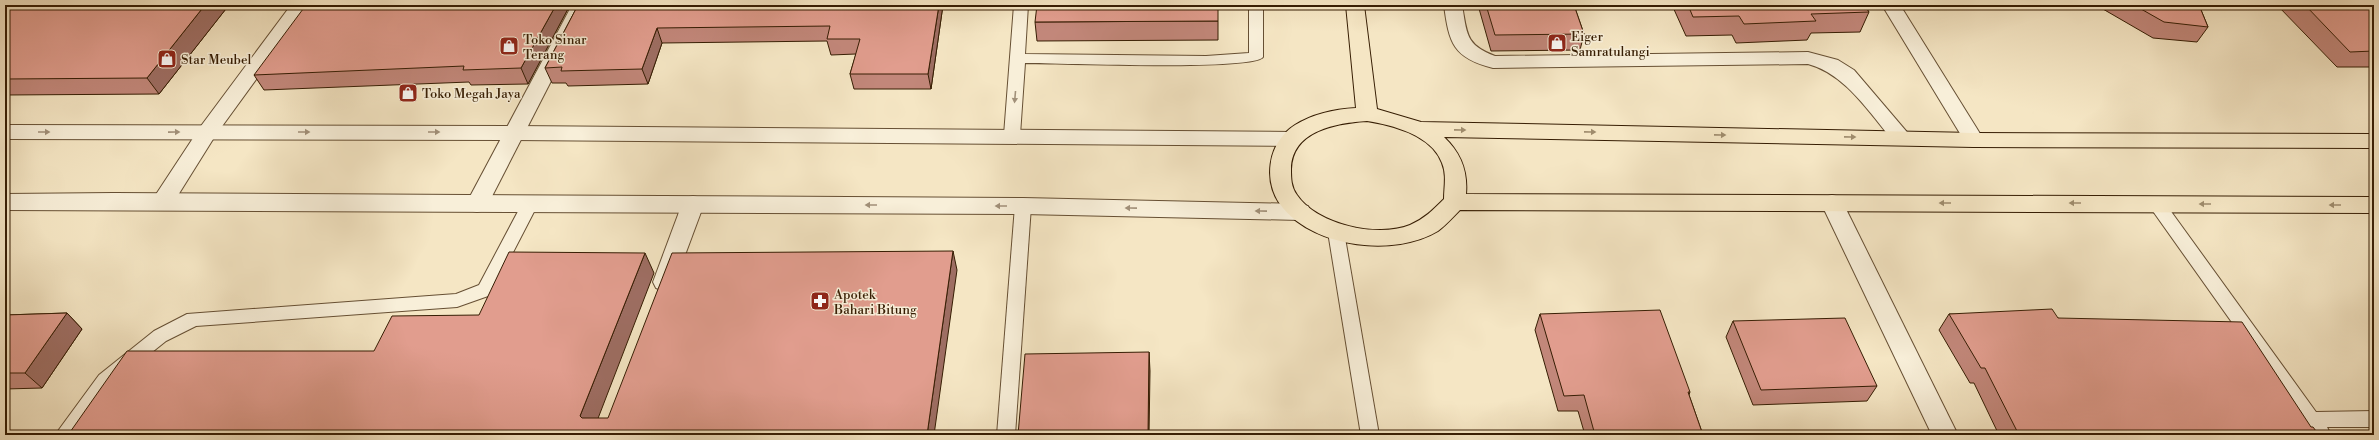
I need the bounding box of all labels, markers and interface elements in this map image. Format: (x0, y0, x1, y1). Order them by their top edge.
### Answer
place label: Eiger Samratulangi (1571, 29, 1650, 60)
place label: Toko Sinar Terang (523, 32, 587, 63)
shop icon: Eiger Samratulangi (1546, 32, 1568, 54)
shop icon: Toko Sinar Terang (498, 35, 520, 57)
shop icon: Star Meubel (156, 48, 178, 70)
place label: Star Meubel (181, 52, 252, 68)
shop icon: Toko Megah Jaya (397, 82, 419, 104)
place label: Toko Megah Jaya (422, 86, 521, 102)
one-way arrow (1012, 91, 1018, 103)
one-way arrow (1454, 127, 1467, 133)
one-way arrow (38, 129, 51, 135)
one-way arrow (168, 129, 181, 135)
one-way arrow (298, 129, 311, 135)
one-way arrow (428, 129, 441, 135)
one-way arrow (1584, 129, 1596, 136)
one-way arrow (1714, 132, 1727, 138)
one-way arrow (1844, 134, 1857, 140)
one-way arrow (1938, 200, 1951, 206)
one-way arrow (2068, 200, 2081, 206)
one-way arrow (2198, 201, 2211, 207)
one-way arrow (864, 202, 877, 208)
one-way arrow (2328, 202, 2341, 208)
one-way arrow (994, 203, 1007, 209)
one-way arrow (1124, 205, 1137, 211)
one-way arrow (1254, 208, 1267, 214)
place label: Apotek Bahari Bitung (833, 287, 917, 318)
pharmacy icon: Apotek Bahari Bitung (809, 290, 831, 312)

